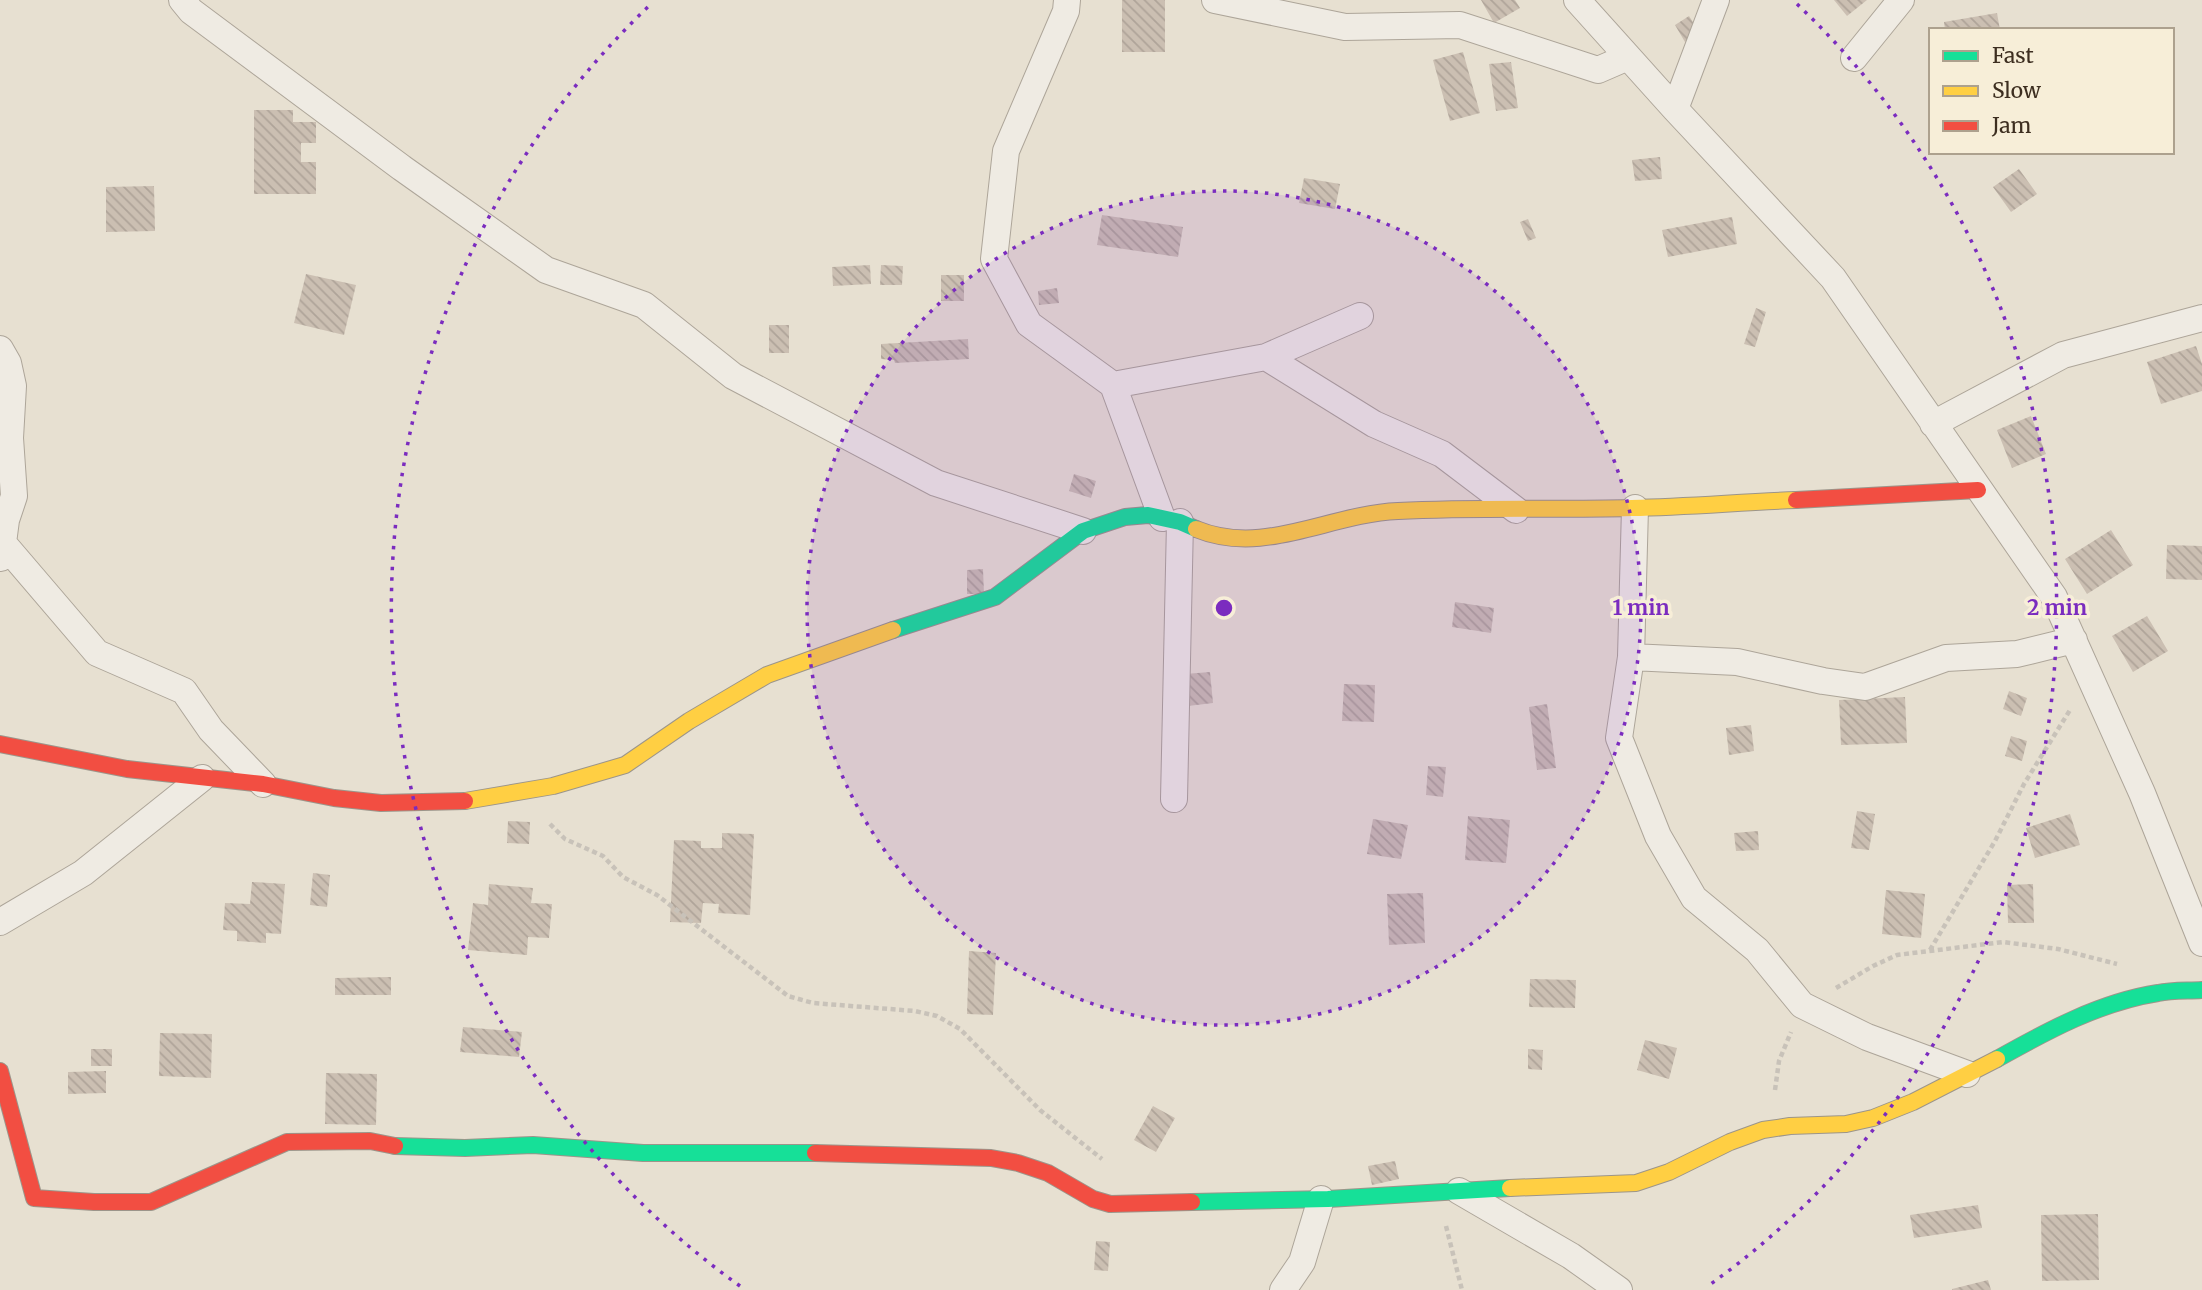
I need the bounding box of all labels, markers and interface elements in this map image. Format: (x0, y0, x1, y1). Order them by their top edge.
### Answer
legend (1929, 28, 2174, 154)
text: Fast (1992, 42, 2034, 69)
text: Slow (1992, 77, 2041, 104)
text: Jam (1991, 112, 2031, 139)
text: 1 min (1612, 594, 1670, 621)
text: 2 min (2027, 594, 2087, 621)
centre of rings (1212, 596, 1236, 620)

